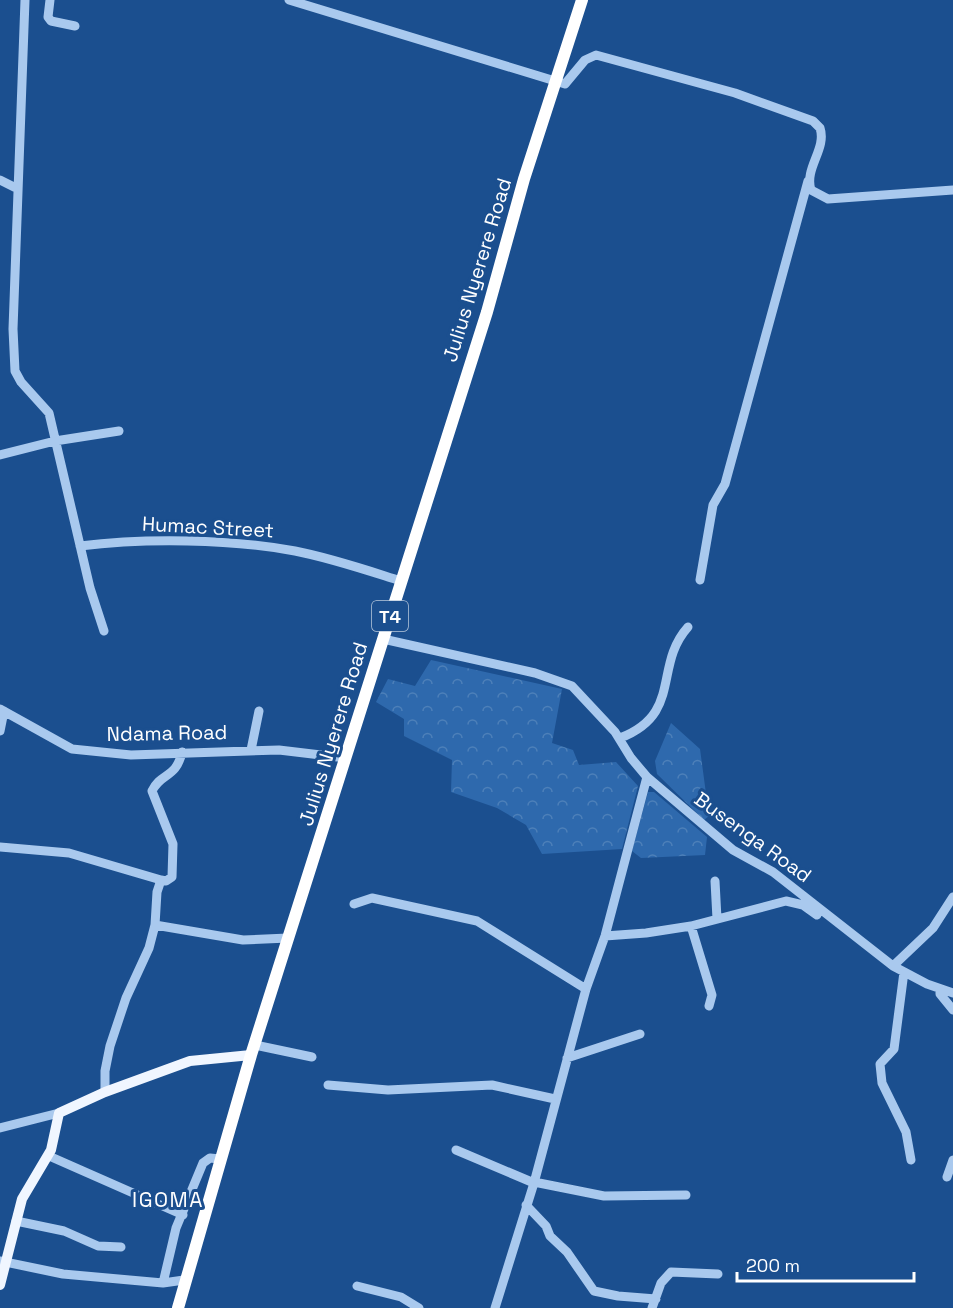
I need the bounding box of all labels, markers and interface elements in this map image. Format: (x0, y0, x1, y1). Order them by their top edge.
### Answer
street label: Julius Nyerere Road (437, 175, 517, 365)
street label: Humac Street (141, 511, 275, 543)
road number: T4 (372, 601, 408, 631)
street label: Julius Nyerere Road (293, 639, 373, 829)
street label: Ndama Road (106, 719, 228, 747)
street label: Busenga Road (689, 786, 817, 888)
district label: IGOMA (132, 1186, 204, 1213)
scale bar (737, 1245, 914, 1283)
text: 200 m (746, 1254, 800, 1277)

